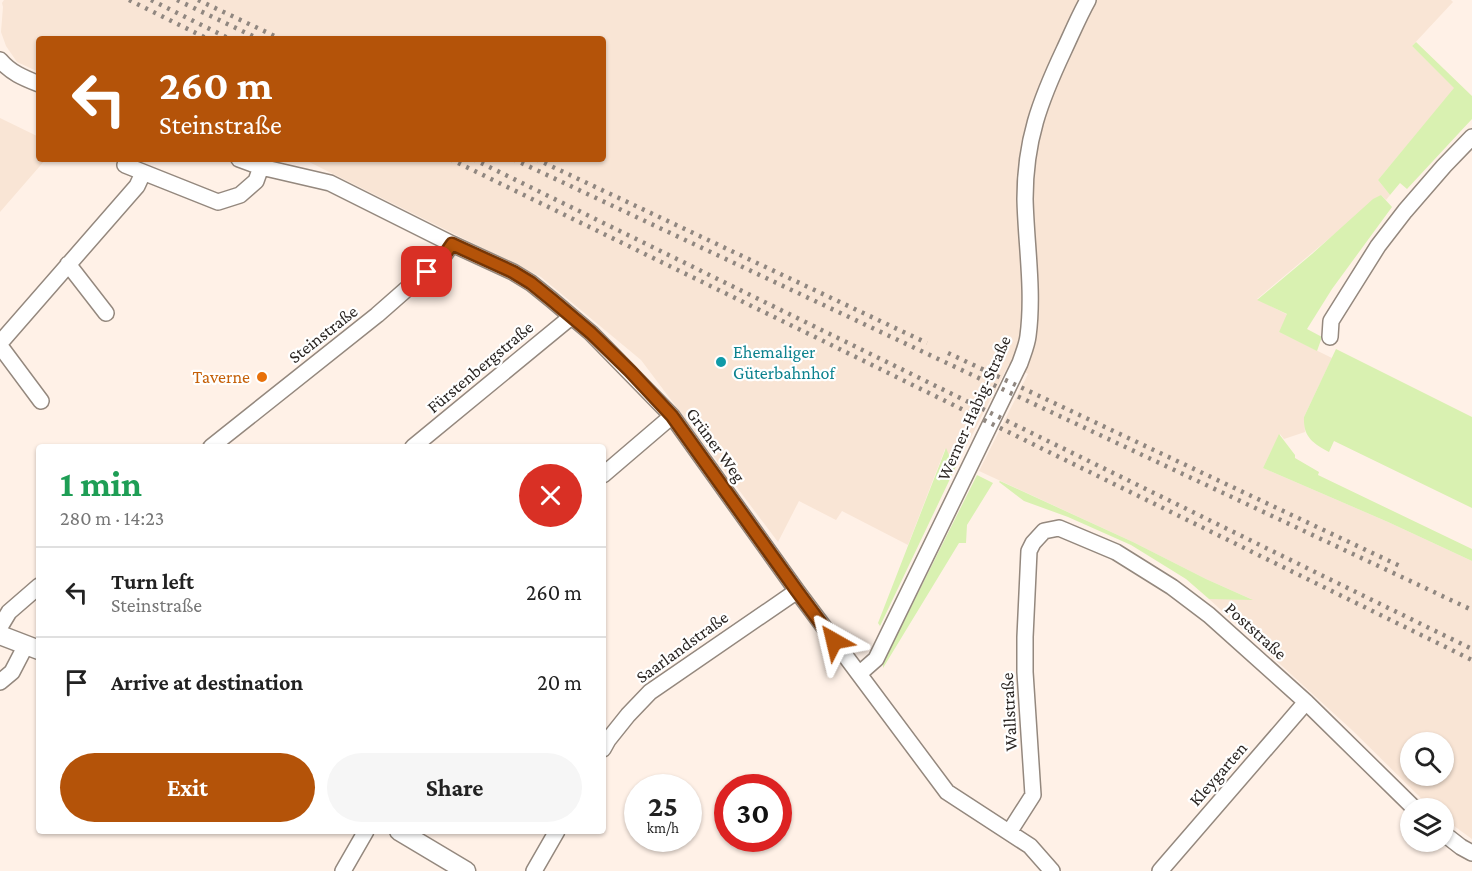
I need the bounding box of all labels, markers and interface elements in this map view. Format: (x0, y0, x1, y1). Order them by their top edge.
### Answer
icon: left (60, 60, 138, 138)
text: 260 m (159, 61, 273, 108)
text: Steinstraße (159, 110, 282, 140)
pin (401, 246, 452, 297)
icon: arrive (410, 255, 443, 288)
street label: Steinstraße (285, 301, 361, 367)
street label: Fürstenbergstraße (423, 317, 537, 417)
street label: Werner-Habig-Straße (933, 332, 1015, 484)
place label: Ehemaliger Güterbahnhof (733, 342, 837, 383)
marker: Ehemaliger Güterbahnhof (714, 355, 728, 369)
place label: Taverne (193, 367, 250, 387)
marker: Taverne (255, 370, 269, 384)
street label: Grüner Weg (682, 404, 750, 486)
text: 1 min (60, 464, 142, 504)
button: close (519, 464, 582, 527)
text: 280 m · 14:23 (60, 507, 164, 529)
text: Turn left (111, 569, 194, 594)
icon: left (60, 576, 93, 609)
text: 260 m (526, 580, 582, 605)
text: Steinstraße (111, 594, 202, 616)
street label: Poststraße (1221, 598, 1291, 664)
street label: Saarlandstraße (632, 607, 732, 687)
position arrow (802, 609, 866, 673)
icon: arrive (60, 666, 93, 699)
text: Arrive at destination (111, 670, 303, 695)
text: 20 m (537, 670, 582, 695)
street label: Wallstraße (997, 672, 1021, 752)
map controls (1400, 732, 1454, 852)
button: search (1400, 732, 1454, 786)
street label: Kleygarten (1185, 738, 1251, 810)
button: Exit (60, 753, 315, 822)
button: Share (327, 753, 582, 822)
speed limit sign: 30 (714, 774, 792, 852)
text: 25 (648, 789, 678, 822)
button: layers (1400, 798, 1454, 852)
text: km/h (647, 820, 679, 836)

